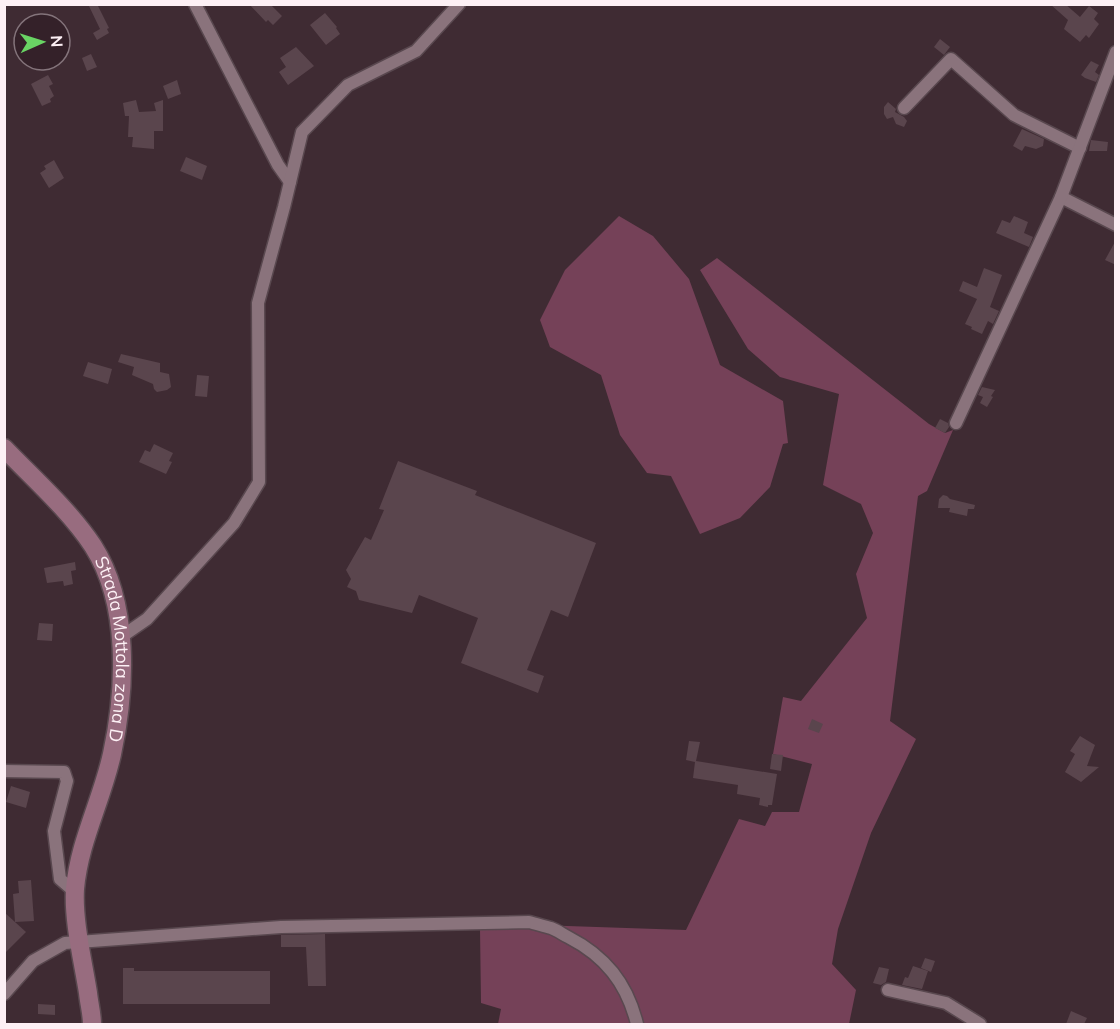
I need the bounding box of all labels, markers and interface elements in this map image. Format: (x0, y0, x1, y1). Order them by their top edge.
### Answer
north arrow (12, 12, 72, 72)
text: N (47, 35, 67, 48)
street label: Strada Mottola zona D (90, 552, 134, 744)

